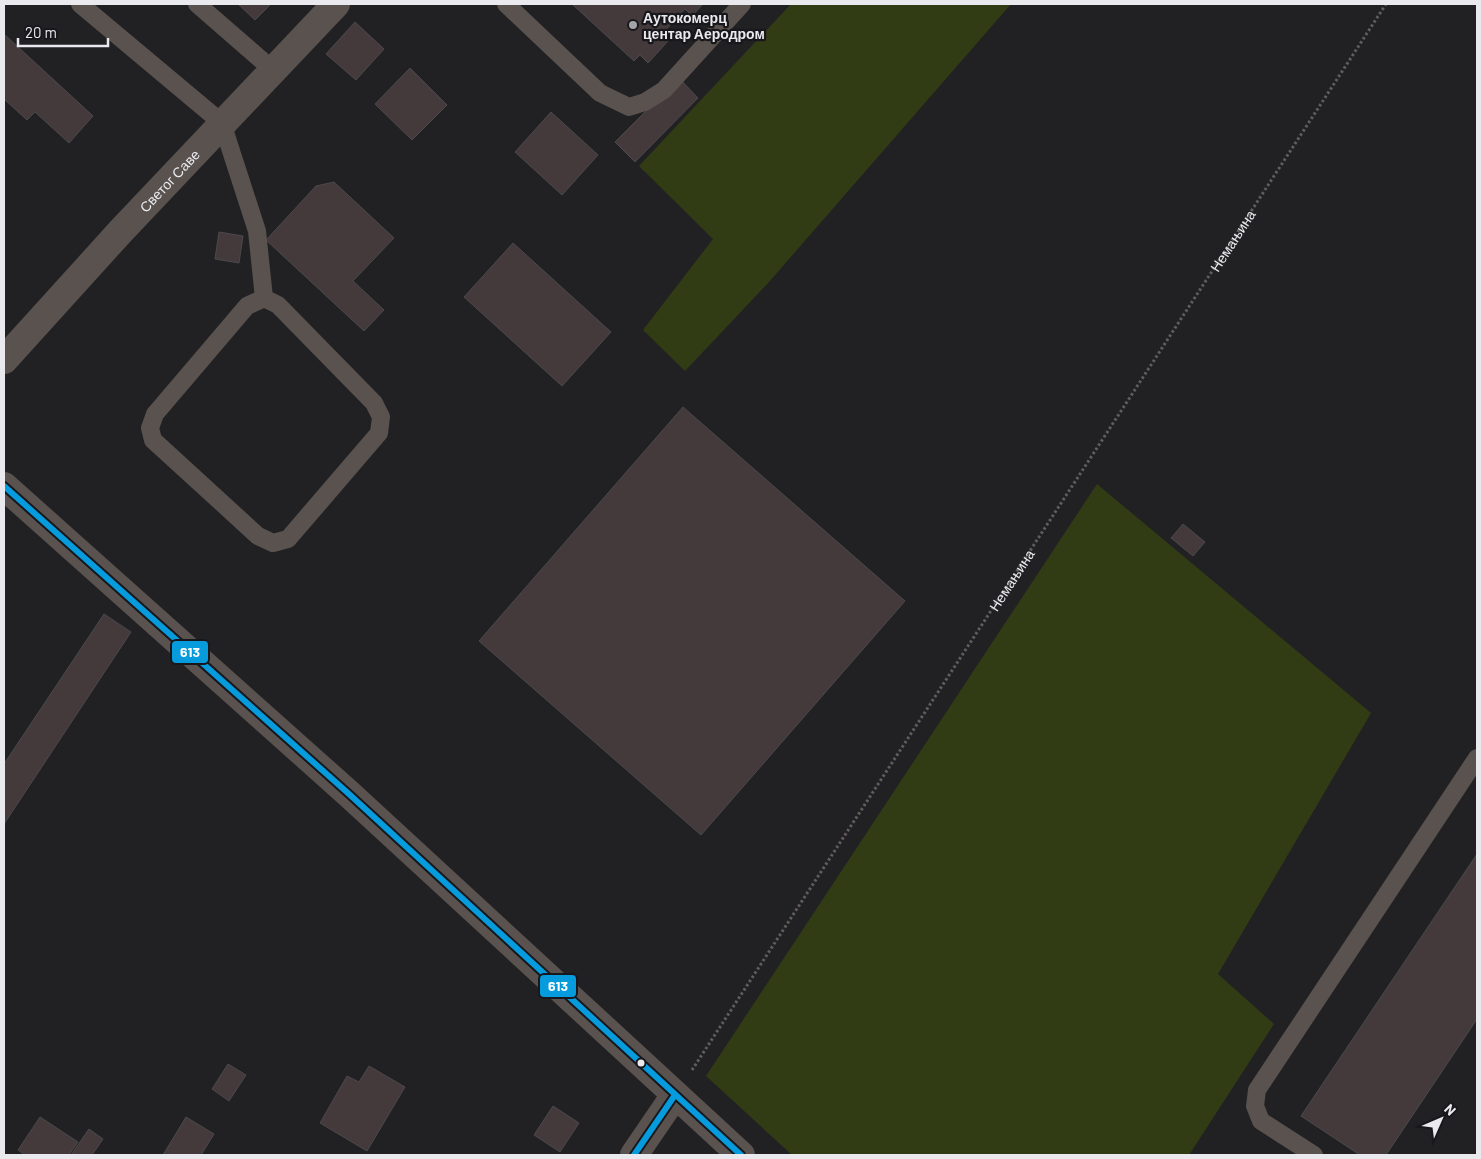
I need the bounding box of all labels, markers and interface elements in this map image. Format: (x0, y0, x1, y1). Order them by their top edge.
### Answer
place label: Аутокомерц центар Аеродром (643, 9, 765, 42)
scale bar (18, 15, 108, 47)
marker: Аутокомерц центар Аеродром (627, 19, 639, 31)
text: 20 m (25, 23, 57, 41)
street label: Светог Саве (135, 145, 203, 215)
street label: Немањина (1206, 206, 1258, 274)
street label: Немањина (985, 546, 1038, 614)
line badge: 613 (171, 640, 209, 664)
text: 613 (180, 643, 200, 660)
line badge: 613 (539, 974, 577, 998)
text: 613 (548, 977, 568, 994)
unlabelled marker (636, 1058, 646, 1068)
north arrow (1416, 1094, 1466, 1144)
text: N (1441, 1100, 1460, 1119)

